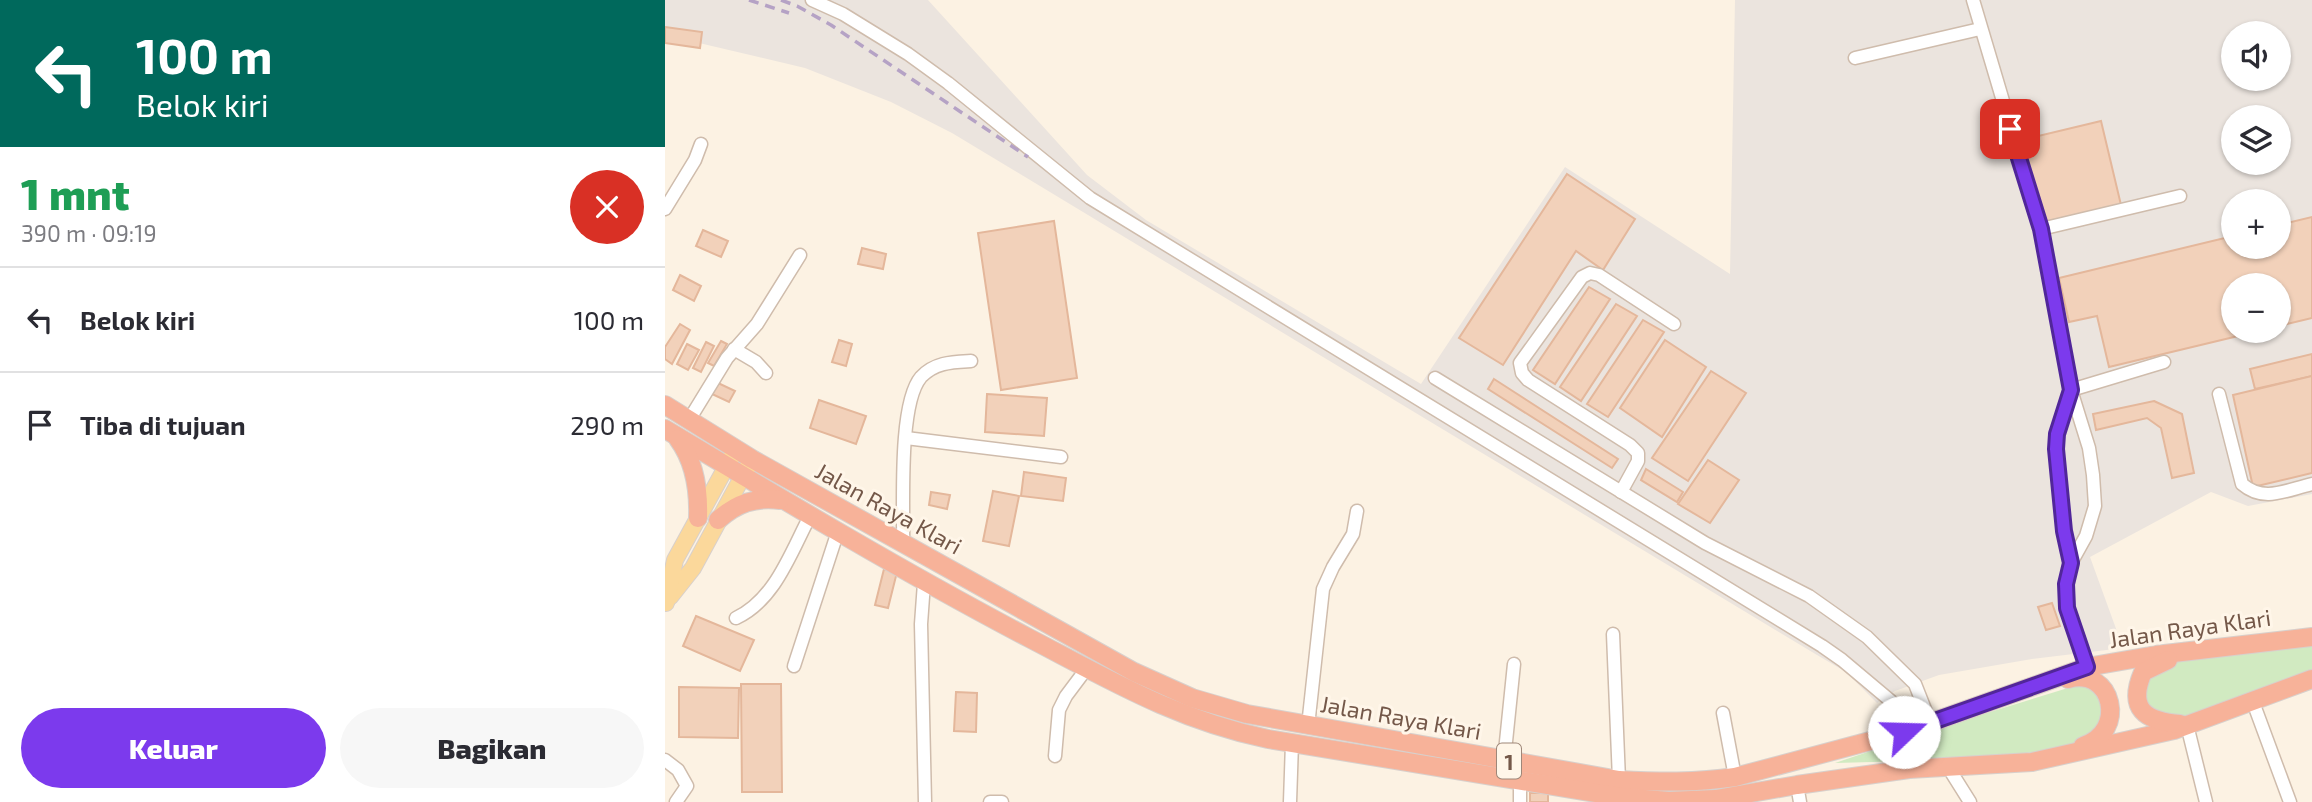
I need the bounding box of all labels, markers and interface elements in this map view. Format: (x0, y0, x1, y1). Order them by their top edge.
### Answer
map controls (2221, 21, 2291, 343)
button: sound (2221, 21, 2291, 91)
text: 100 m (136, 25, 273, 84)
icon: left (21, 28, 112, 119)
text: Belok kiri (136, 85, 269, 123)
pin (1980, 99, 2040, 159)
button: layers (2221, 105, 2291, 175)
icon: arrive (1991, 110, 2029, 148)
text: 1 mnt (21, 168, 130, 218)
button: close (570, 170, 644, 244)
button: + (2221, 189, 2291, 259)
text: 390 m · 09:19 (21, 219, 157, 247)
button: − (2221, 273, 2291, 343)
icon: left (21, 301, 59, 339)
text: Belok kiri (80, 304, 195, 335)
text: 100 m (574, 304, 644, 335)
icon: arrive (21, 406, 59, 444)
text: Tiba di tujuan (80, 409, 246, 440)
text: 290 m (570, 409, 644, 440)
street label: Jalan Raya Klari (811, 456, 967, 560)
street label: Jalan Raya Klari (2107, 603, 2273, 653)
street label: Jalan Raya Klari (1318, 689, 1484, 745)
position arrow (1867, 695, 1941, 769)
button: Keluar (21, 708, 326, 788)
button: Bagikan (340, 708, 644, 788)
road number: 1 (1497, 744, 1521, 778)

